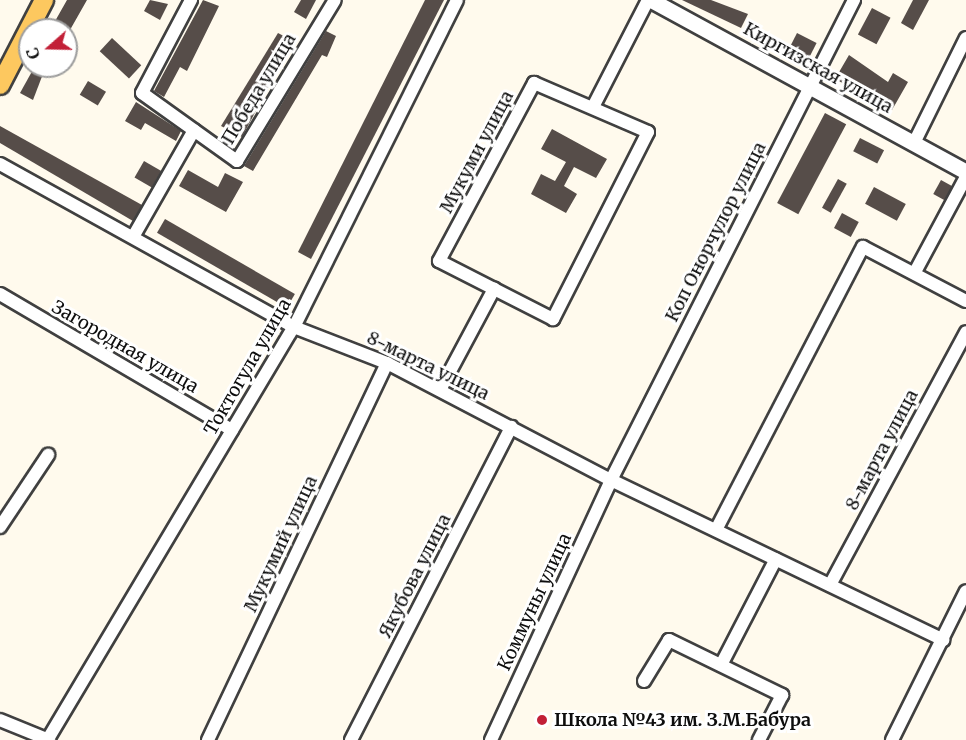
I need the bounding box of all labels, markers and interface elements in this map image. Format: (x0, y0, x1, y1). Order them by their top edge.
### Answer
north arrow (18, 18, 78, 78)
street label: Киргизская улица (740, 18, 896, 118)
street label: Победа улица (217, 30, 301, 148)
text: С (22, 45, 44, 62)
street label: Мукуми улица (436, 87, 518, 217)
street label: Коп Онорчулор улица (661, 139, 771, 325)
street label: Токтогула улица (200, 295, 296, 439)
street label: Загородная улица (48, 296, 202, 398)
street label: 8-марта улица (363, 327, 493, 405)
street label: 8-марта улица (841, 386, 923, 514)
street label: Мукумий улица (240, 472, 322, 616)
street label: Якубова улица (374, 510, 456, 642)
street label: Коммуны улица (494, 530, 576, 674)
place label: Школа №43 им. З.М.Бабура (554, 709, 811, 731)
marker: Школа №43 им. З.М.Бабура (535, 713, 549, 727)

